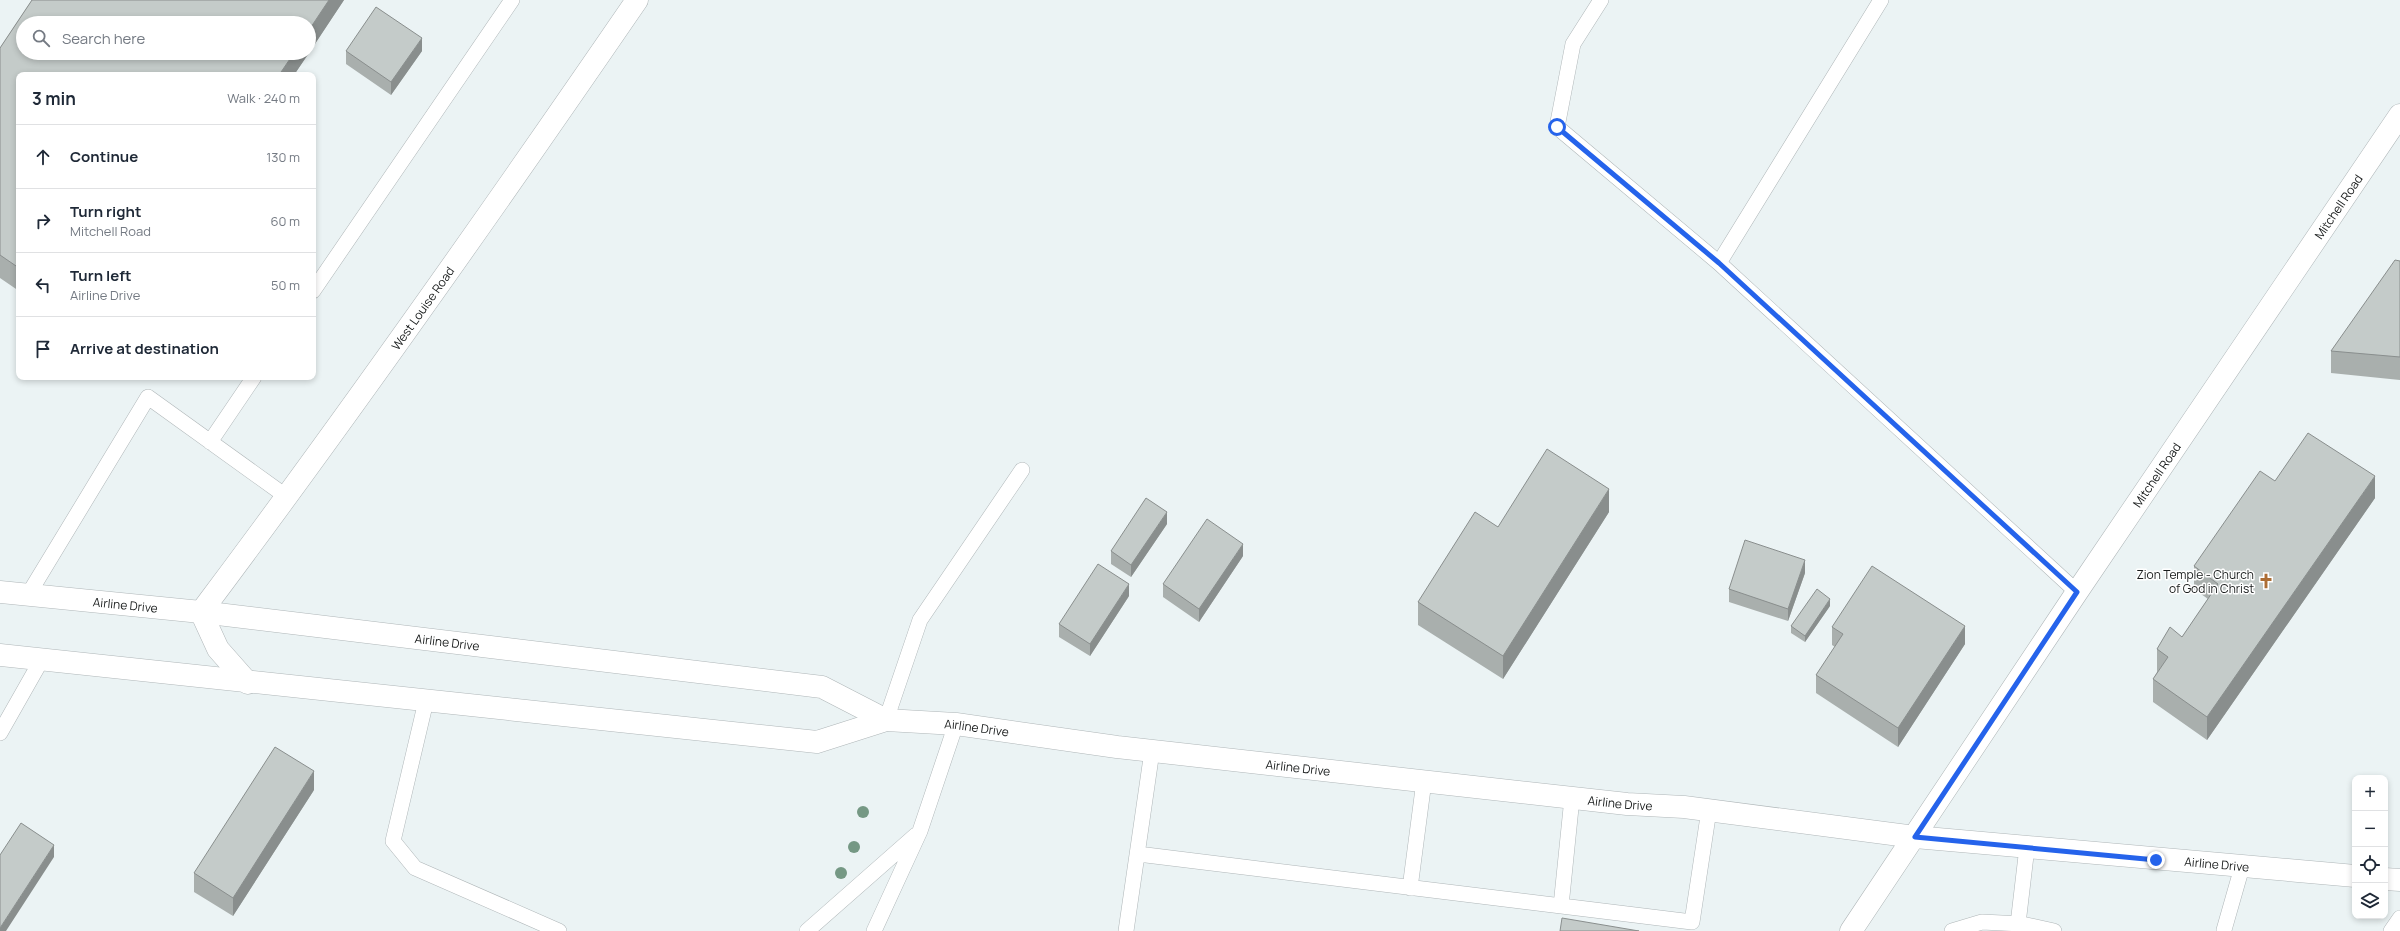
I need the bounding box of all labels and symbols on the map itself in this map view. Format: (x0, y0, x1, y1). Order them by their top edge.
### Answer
route start (1548, 118, 1566, 136)
street label: Mitchell Road (2310, 171, 2366, 242)
street label: West Louise Road (387, 263, 458, 353)
street label: Mitchell Road (2128, 439, 2184, 511)
place label: Zion Temple - Church of God in Christ (2136, 566, 2254, 597)
church icon: Zion Temple - Church of God in Christ (2257, 572, 2275, 590)
street label: Airline Drive (92, 593, 159, 616)
street label: Airline Drive (414, 629, 480, 654)
street label: Airline Drive (944, 715, 1010, 740)
street label: Airline Drive (1265, 755, 1331, 779)
street label: Airline Drive (1587, 791, 1653, 814)
route end (2147, 851, 2165, 869)
street label: Airline Drive (2184, 852, 2250, 875)

